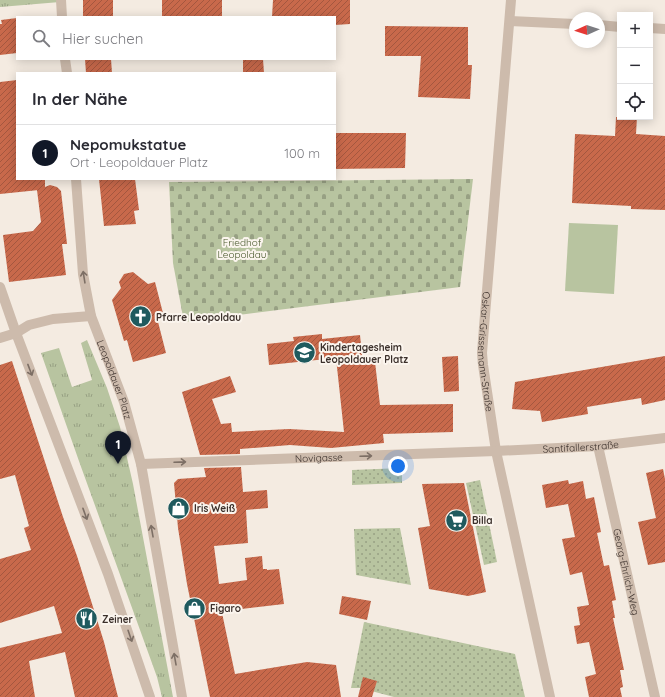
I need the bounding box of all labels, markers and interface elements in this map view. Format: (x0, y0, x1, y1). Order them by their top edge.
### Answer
north arrow (569, 12, 605, 48)
map controls (617, 12, 653, 120)
button: + (617, 12, 653, 48)
search box (16, 16, 336, 60)
icon: search (30, 27, 52, 49)
text: Hier suchen (62, 29, 143, 48)
button: − (617, 48, 653, 84)
button: locate (617, 84, 653, 120)
text: In der Nähe (32, 88, 128, 109)
text: Nepomukstatue (70, 135, 186, 154)
text: 1 (42, 145, 48, 161)
text: 100 m (284, 145, 320, 161)
text: Ort · Leopoldauer Platz (70, 154, 208, 170)
park label: Friedhof Leopoldau (217, 236, 267, 261)
one-way arrow (80, 271, 88, 284)
street label: Oskar-Grissemann-Straße (475, 291, 496, 413)
church icon: Pfarre Leopoldau (128, 304, 154, 330)
place label: Pfarre Leopoldau (156, 311, 241, 324)
street label: Leopoldauer Platz (94, 338, 135, 421)
school or university icon: Kindertagesheim Leopoldauer Platz (291, 340, 317, 366)
place label: Kindertagesheim Leopoldauer Platz (320, 341, 408, 366)
one-way arrow (26, 363, 34, 375)
pin: 1 (105, 431, 131, 464)
street label: Santifallerstraße (542, 438, 620, 456)
street label: Novigasse (295, 451, 343, 465)
one-way arrow (359, 452, 372, 460)
your location (388, 456, 408, 476)
one-way arrow (173, 458, 186, 466)
shop icon: Iris Weiß (166, 495, 192, 521)
place label: Iris Weiß (194, 502, 236, 515)
supermarket icon: Billa (444, 507, 470, 533)
one-way arrow (82, 508, 90, 520)
place label: Billa (472, 514, 493, 527)
one-way arrow (148, 525, 156, 538)
street label: Georg-Ehrlich-Weg (610, 527, 642, 616)
shop icon: Figaro (182, 595, 208, 621)
place label: Figaro (210, 602, 241, 615)
restaurant icon: Zeiner (73, 606, 99, 632)
place label: Zeiner (102, 613, 134, 626)
one-way arrow (126, 630, 134, 642)
one-way arrow (171, 653, 179, 666)

